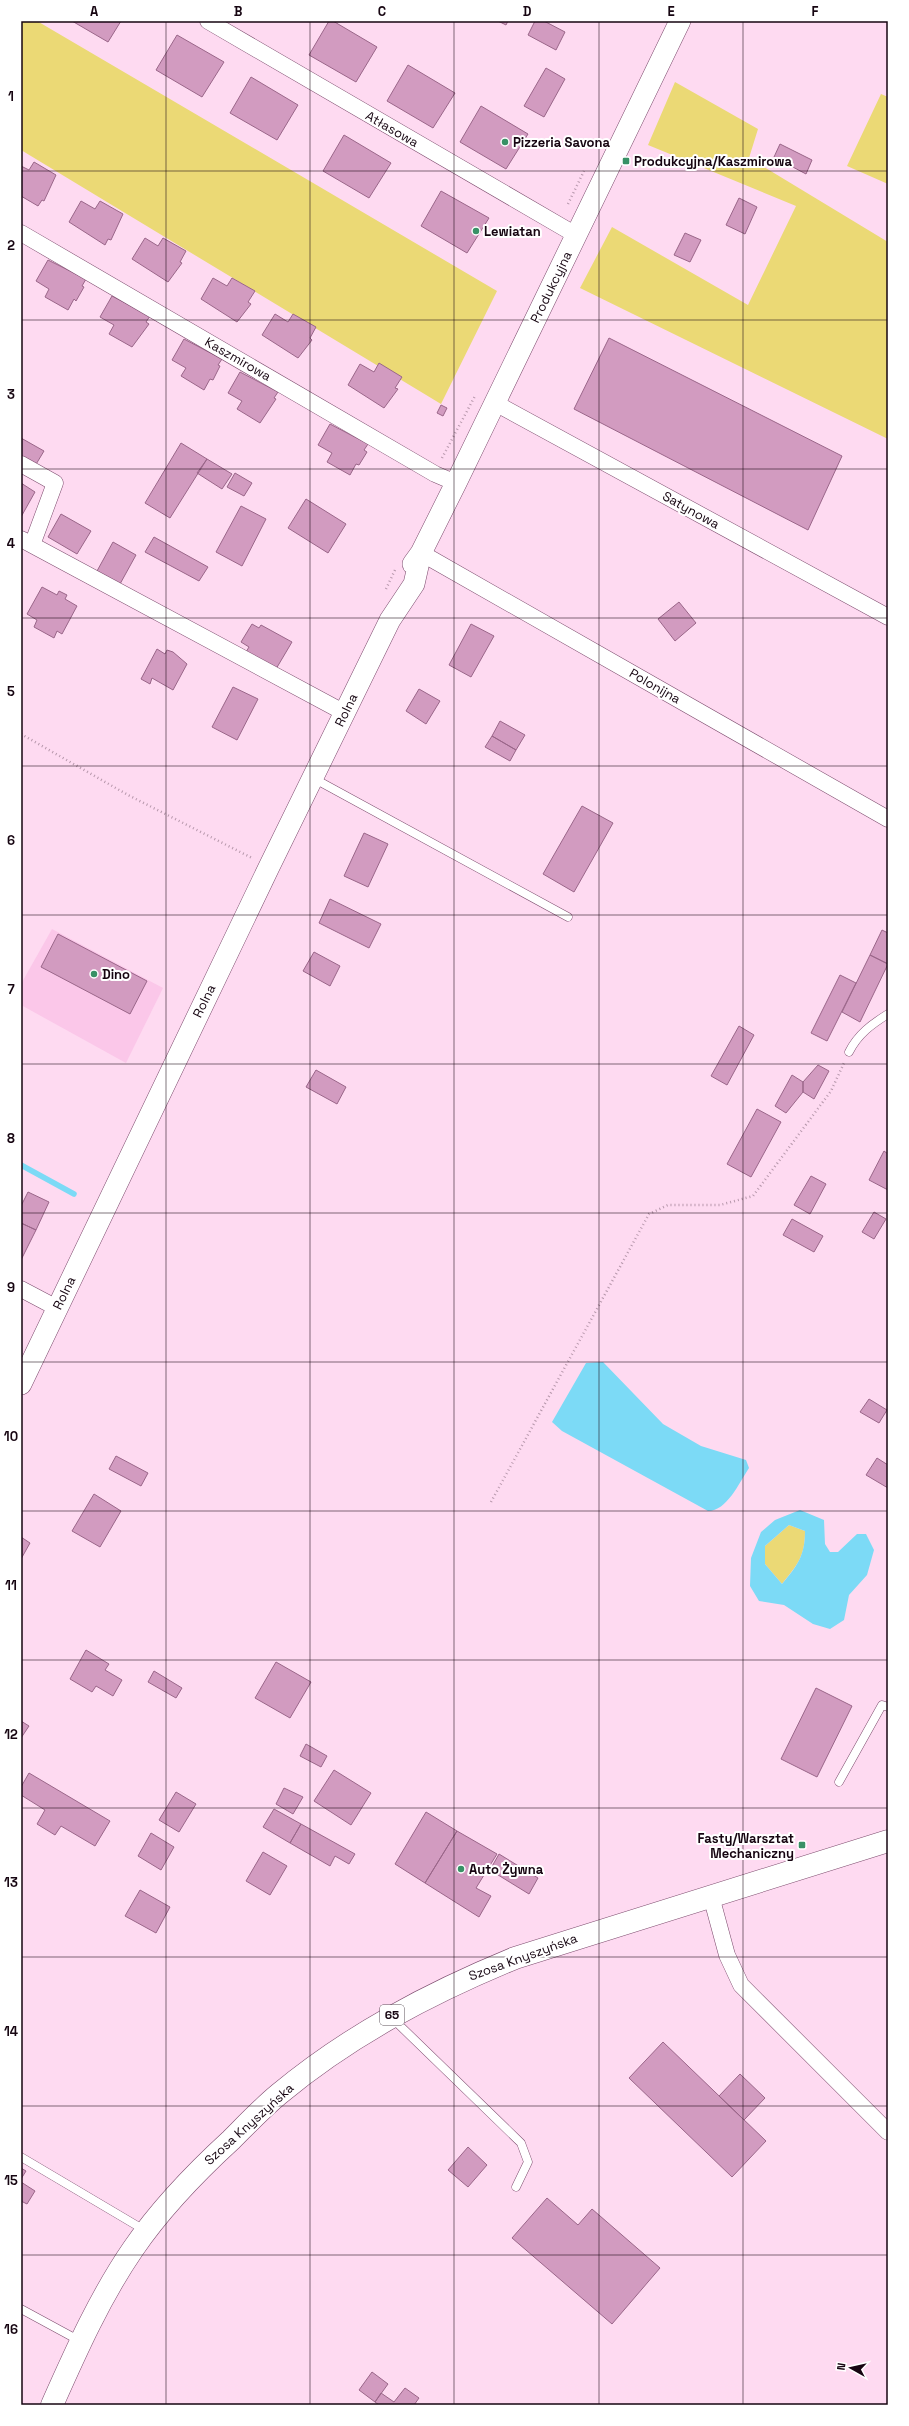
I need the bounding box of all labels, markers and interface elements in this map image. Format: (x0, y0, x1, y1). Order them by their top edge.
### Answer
text: A (90, 3, 99, 20)
text: B (234, 3, 243, 20)
text: C (378, 3, 386, 20)
text: D (523, 3, 532, 20)
text: E (667, 3, 675, 20)
text: F (812, 3, 819, 20)
text: 1 (8, 88, 14, 105)
street label: Atłasowa (362, 107, 422, 151)
place label: Pizzeria Savona (513, 134, 611, 151)
marker: Pizzeria Savona (500, 137, 510, 147)
place label: Produkcyjna/Kaszmirowa (634, 153, 792, 170)
marker: Produkcyjna/Kaszmirowa (621, 156, 631, 166)
place label: Lewiatan (484, 223, 541, 240)
marker: Lewiatan (471, 226, 481, 236)
text: 2 (7, 237, 15, 254)
street label: Produkcyjna (526, 248, 576, 326)
street label: Kaszmirowa (202, 333, 275, 385)
text: 3 (7, 386, 15, 403)
street label: Satynowa (659, 487, 723, 533)
text: 4 (7, 535, 15, 552)
street label: Polonijna (626, 664, 684, 708)
text: 5 (7, 683, 15, 700)
street label: Rolna (331, 690, 362, 729)
text: 6 (7, 832, 15, 849)
place label: Dino (102, 966, 130, 983)
marker: Dino (89, 969, 99, 979)
text: 7 (7, 981, 15, 998)
street label: Rolna (189, 981, 220, 1020)
text: 8 (7, 1130, 15, 1147)
street label: Rolna (49, 1273, 80, 1312)
text: 9 (7, 1279, 15, 1296)
text: 10 (4, 1428, 18, 1445)
text: 11 (5, 1577, 17, 1594)
text: 12 (4, 1726, 18, 1743)
place label: Fasty/Warsztat Mechaniczny (697, 1830, 794, 1862)
marker: Fasty/Warsztat Mechaniczny (797, 1840, 807, 1850)
place label: Auto Żywna (469, 1861, 544, 1878)
marker: Auto Żywna (456, 1864, 466, 1874)
text: 13 (4, 1874, 18, 1891)
street label: Szosa Knyszyńska (466, 1929, 580, 1985)
road number: 65 (380, 2005, 404, 2025)
text: 14 (4, 2023, 18, 2040)
street label: Szosa Knyszyńska (201, 2079, 298, 2169)
text: 15 (4, 2172, 18, 2189)
text: 16 (4, 2321, 18, 2338)
north arrow (831, 2348, 871, 2388)
text: N (834, 2362, 849, 2371)

